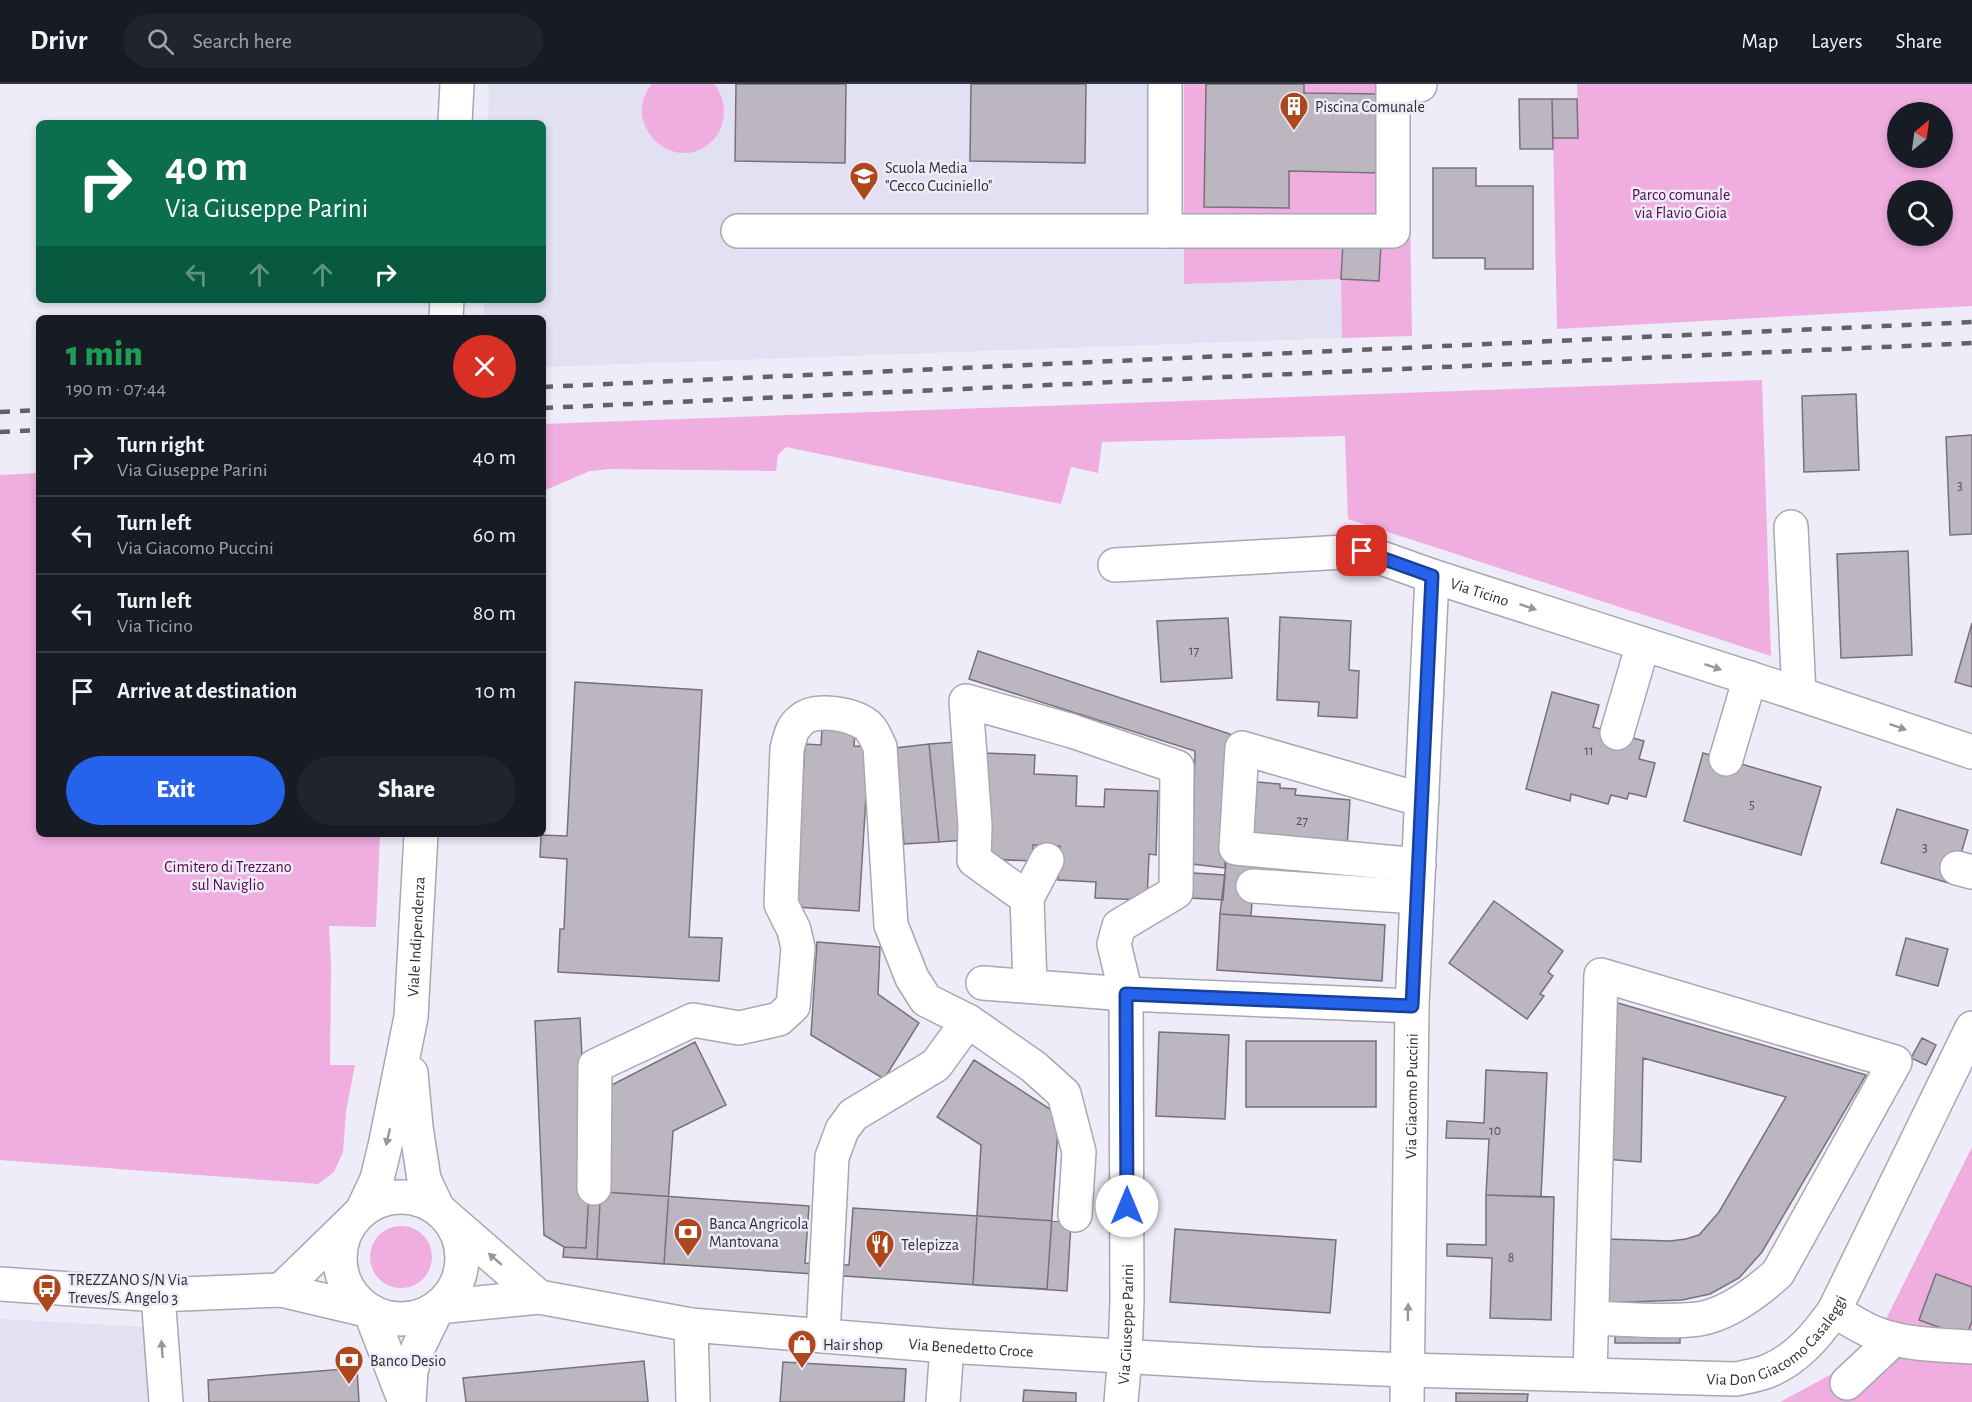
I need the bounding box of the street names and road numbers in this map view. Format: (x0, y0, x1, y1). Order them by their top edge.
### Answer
street label: Via Ticino (1448, 575, 1511, 609)
street label: Viale Indipendenza (405, 876, 428, 997)
street label: Via Giacomo Puccini (1403, 1033, 1421, 1159)
street label: Via Giuseppe Parini (1116, 1264, 1136, 1385)
street label: Via Don Giacomo Casaleggi (1706, 1293, 1849, 1388)
street label: Via Benedetto Croce (908, 1336, 1034, 1360)

